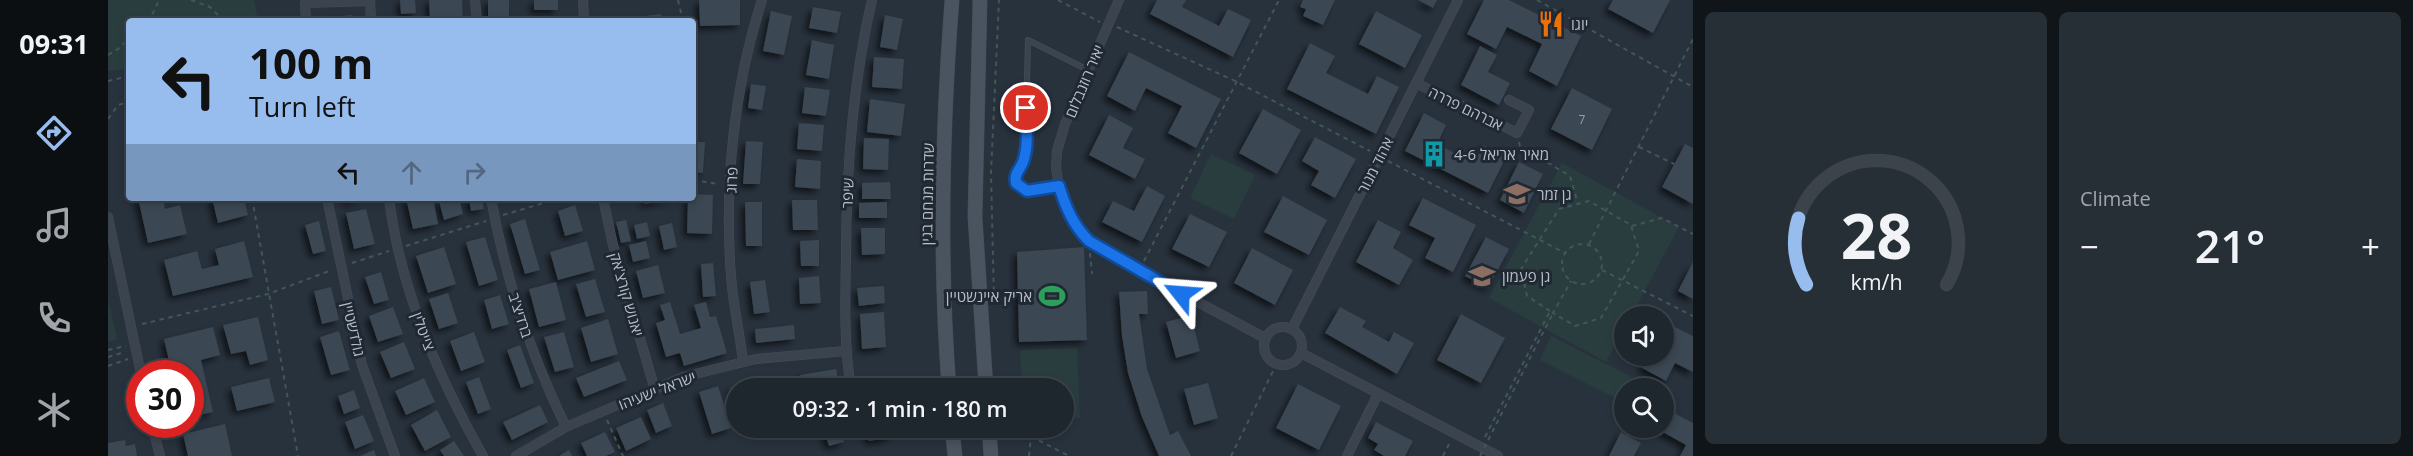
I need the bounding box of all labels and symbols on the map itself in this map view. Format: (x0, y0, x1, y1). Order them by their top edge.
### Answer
restaurant icon: יוגו (1536, 9, 1566, 39)
place label: יוגו (1571, 14, 1588, 34)
street label: יאיר רוזנבלום (1060, 41, 1108, 121)
street label: אברהם פררה (1426, 81, 1506, 135)
pin (1000, 82, 1051, 133)
house number: 7 (1579, 111, 1586, 128)
street label: אהוד מנור (1352, 133, 1398, 197)
building icon: מאיר אריאל 4-6 (1419, 139, 1449, 169)
street label: שדרות מנחם בגין (916, 142, 938, 245)
place label: מאיר אריאל 4-6 (1454, 144, 1549, 164)
street label: פרוג (721, 166, 741, 193)
street label: שיפר (836, 177, 858, 209)
school or university icon: גן זמר (1502, 179, 1532, 209)
place label: גן זמר (1537, 184, 1572, 204)
street label: יאנוש קורצ'אק (605, 250, 649, 338)
school or university icon: גן פעמון (1467, 261, 1497, 291)
position arrow (1149, 262, 1213, 326)
place label: גן פעמון (1502, 266, 1550, 286)
sports icon: אריק איינשטיין (1037, 281, 1067, 311)
place label: אריק איינשטיין (946, 286, 1032, 306)
street label: ברדיצ'ב (504, 290, 538, 340)
street label: גולדשטיין (338, 300, 370, 358)
street label: צייטלין (408, 309, 440, 353)
speed limit sign: 30 (126, 360, 204, 438)
street label: ישראל ישעיהו (615, 366, 699, 414)

